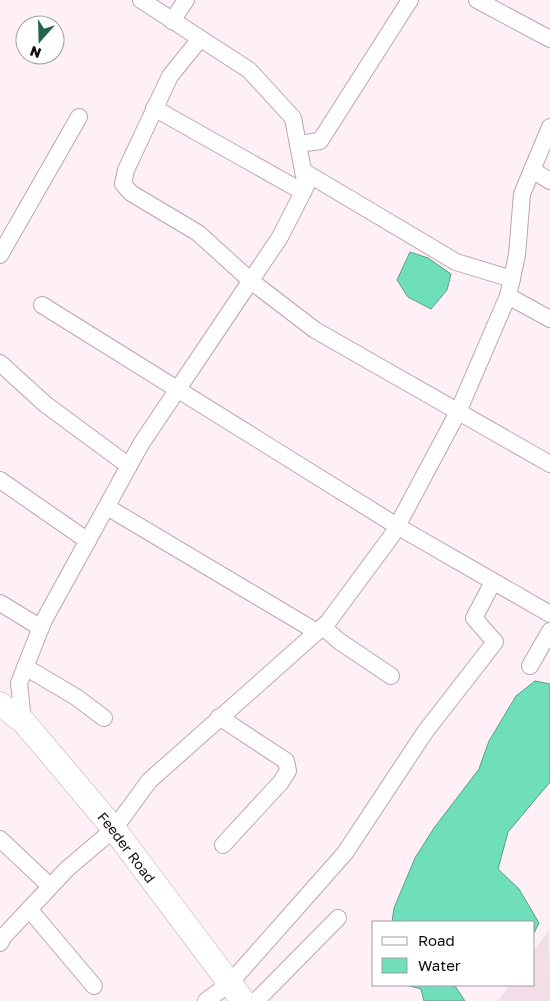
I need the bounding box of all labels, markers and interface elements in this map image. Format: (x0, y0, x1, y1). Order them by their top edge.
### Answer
north arrow (15, 15, 65, 65)
text: N (27, 43, 43, 62)
street label: Feeder Road (95, 808, 159, 886)
legend (372, 921, 535, 986)
text: Road (418, 931, 455, 949)
text: Water (418, 956, 461, 974)

